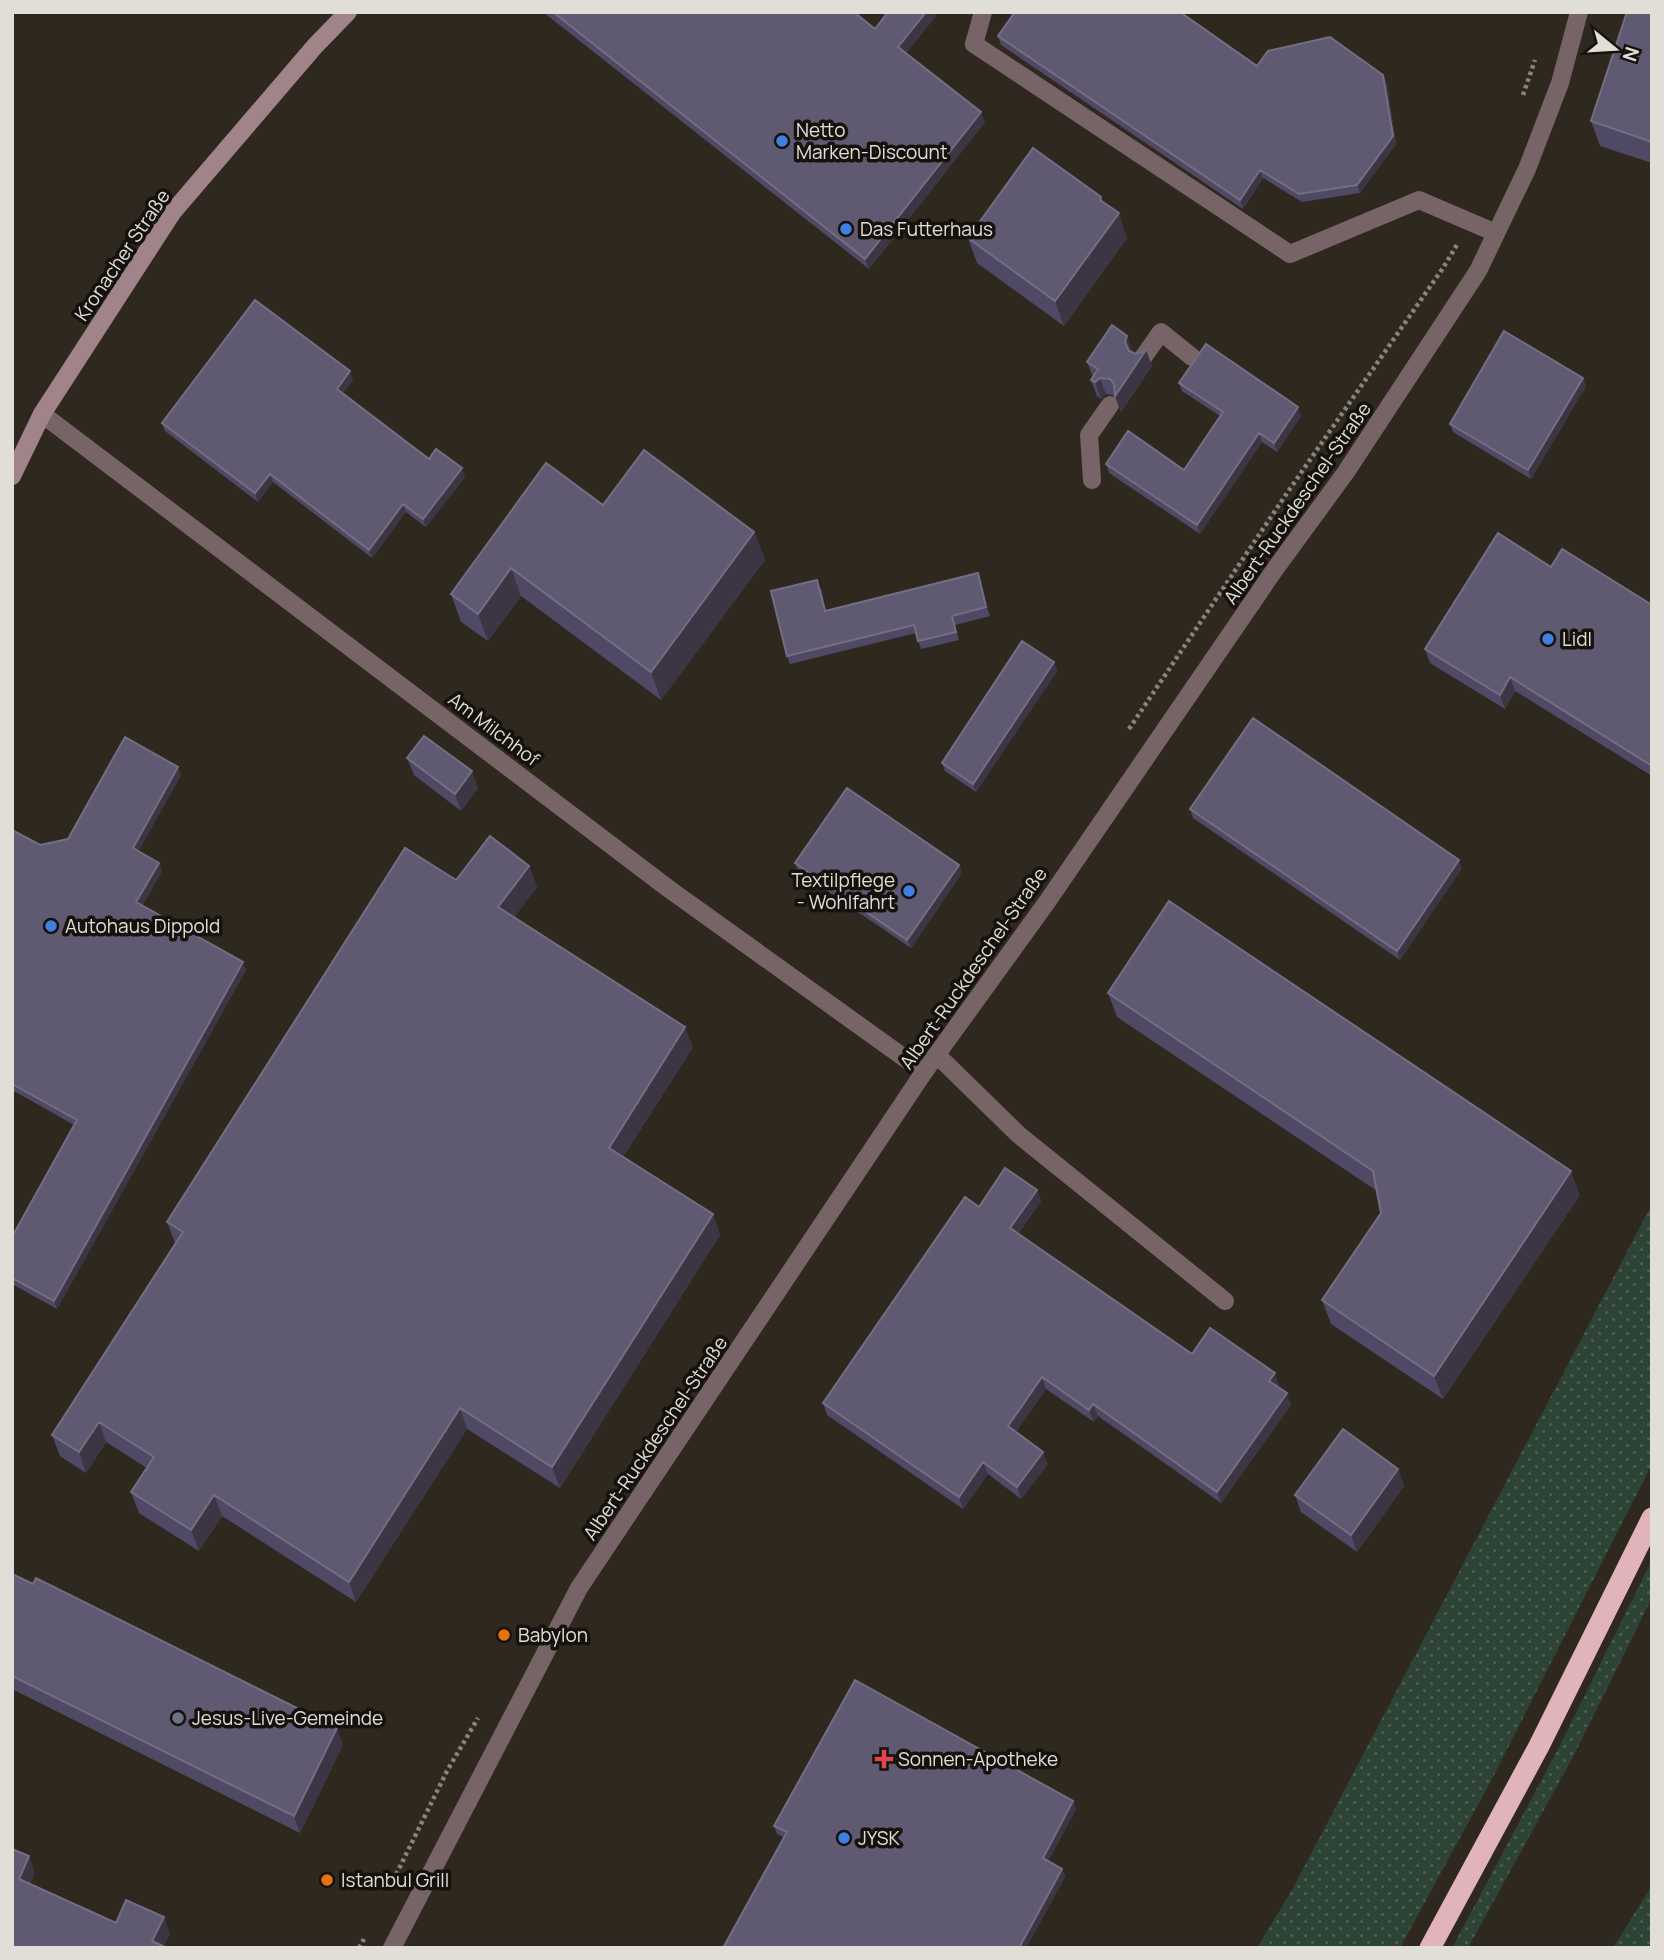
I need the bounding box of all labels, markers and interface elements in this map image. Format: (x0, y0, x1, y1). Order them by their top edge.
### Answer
north arrow (1580, 14, 1650, 84)
text: N (1617, 44, 1646, 65)
place label: Netto Marken-Discount (796, 117, 948, 165)
marker: Netto Marken-Discount (774, 133, 790, 149)
street label: Kronacher Straße (68, 184, 176, 326)
place label: Das Futterhaus (860, 216, 993, 242)
marker: Das Futterhaus (838, 221, 854, 237)
street label: Albert-Ruckdeschel-Straße (1217, 397, 1377, 609)
place label: Lidl (1562, 626, 1592, 652)
marker: Lidl (1540, 631, 1556, 647)
street label: Am Milchhof (443, 686, 545, 772)
street label: Albert-Ruckdeschel-Straße (893, 862, 1053, 1074)
place label: Textilpflege - Wohlfahrt (791, 867, 895, 915)
marker: Textilpflege - Wohlfahrt (901, 883, 917, 899)
place label: Autohaus Dippold (65, 913, 220, 939)
marker: Autohaus Dippold (43, 918, 59, 934)
street label: Albert-Ruckdeschel-Straße (577, 1331, 733, 1545)
place label: Babylon (518, 1622, 588, 1648)
marker: Babylon (496, 1627, 512, 1643)
place label: Jesus-Live-Gemeinde (192, 1705, 383, 1731)
marker: Jesus-Live-Gemeinde (170, 1710, 186, 1726)
place label: Sonnen-Apotheke (898, 1746, 1058, 1772)
marker: Sonnen-Apotheke (876, 1751, 892, 1767)
place label: JYSK (858, 1825, 901, 1851)
marker: JYSK (836, 1830, 852, 1846)
place label: Istanbul Grill (341, 1867, 449, 1893)
marker: Istanbul Grill (319, 1872, 335, 1888)

